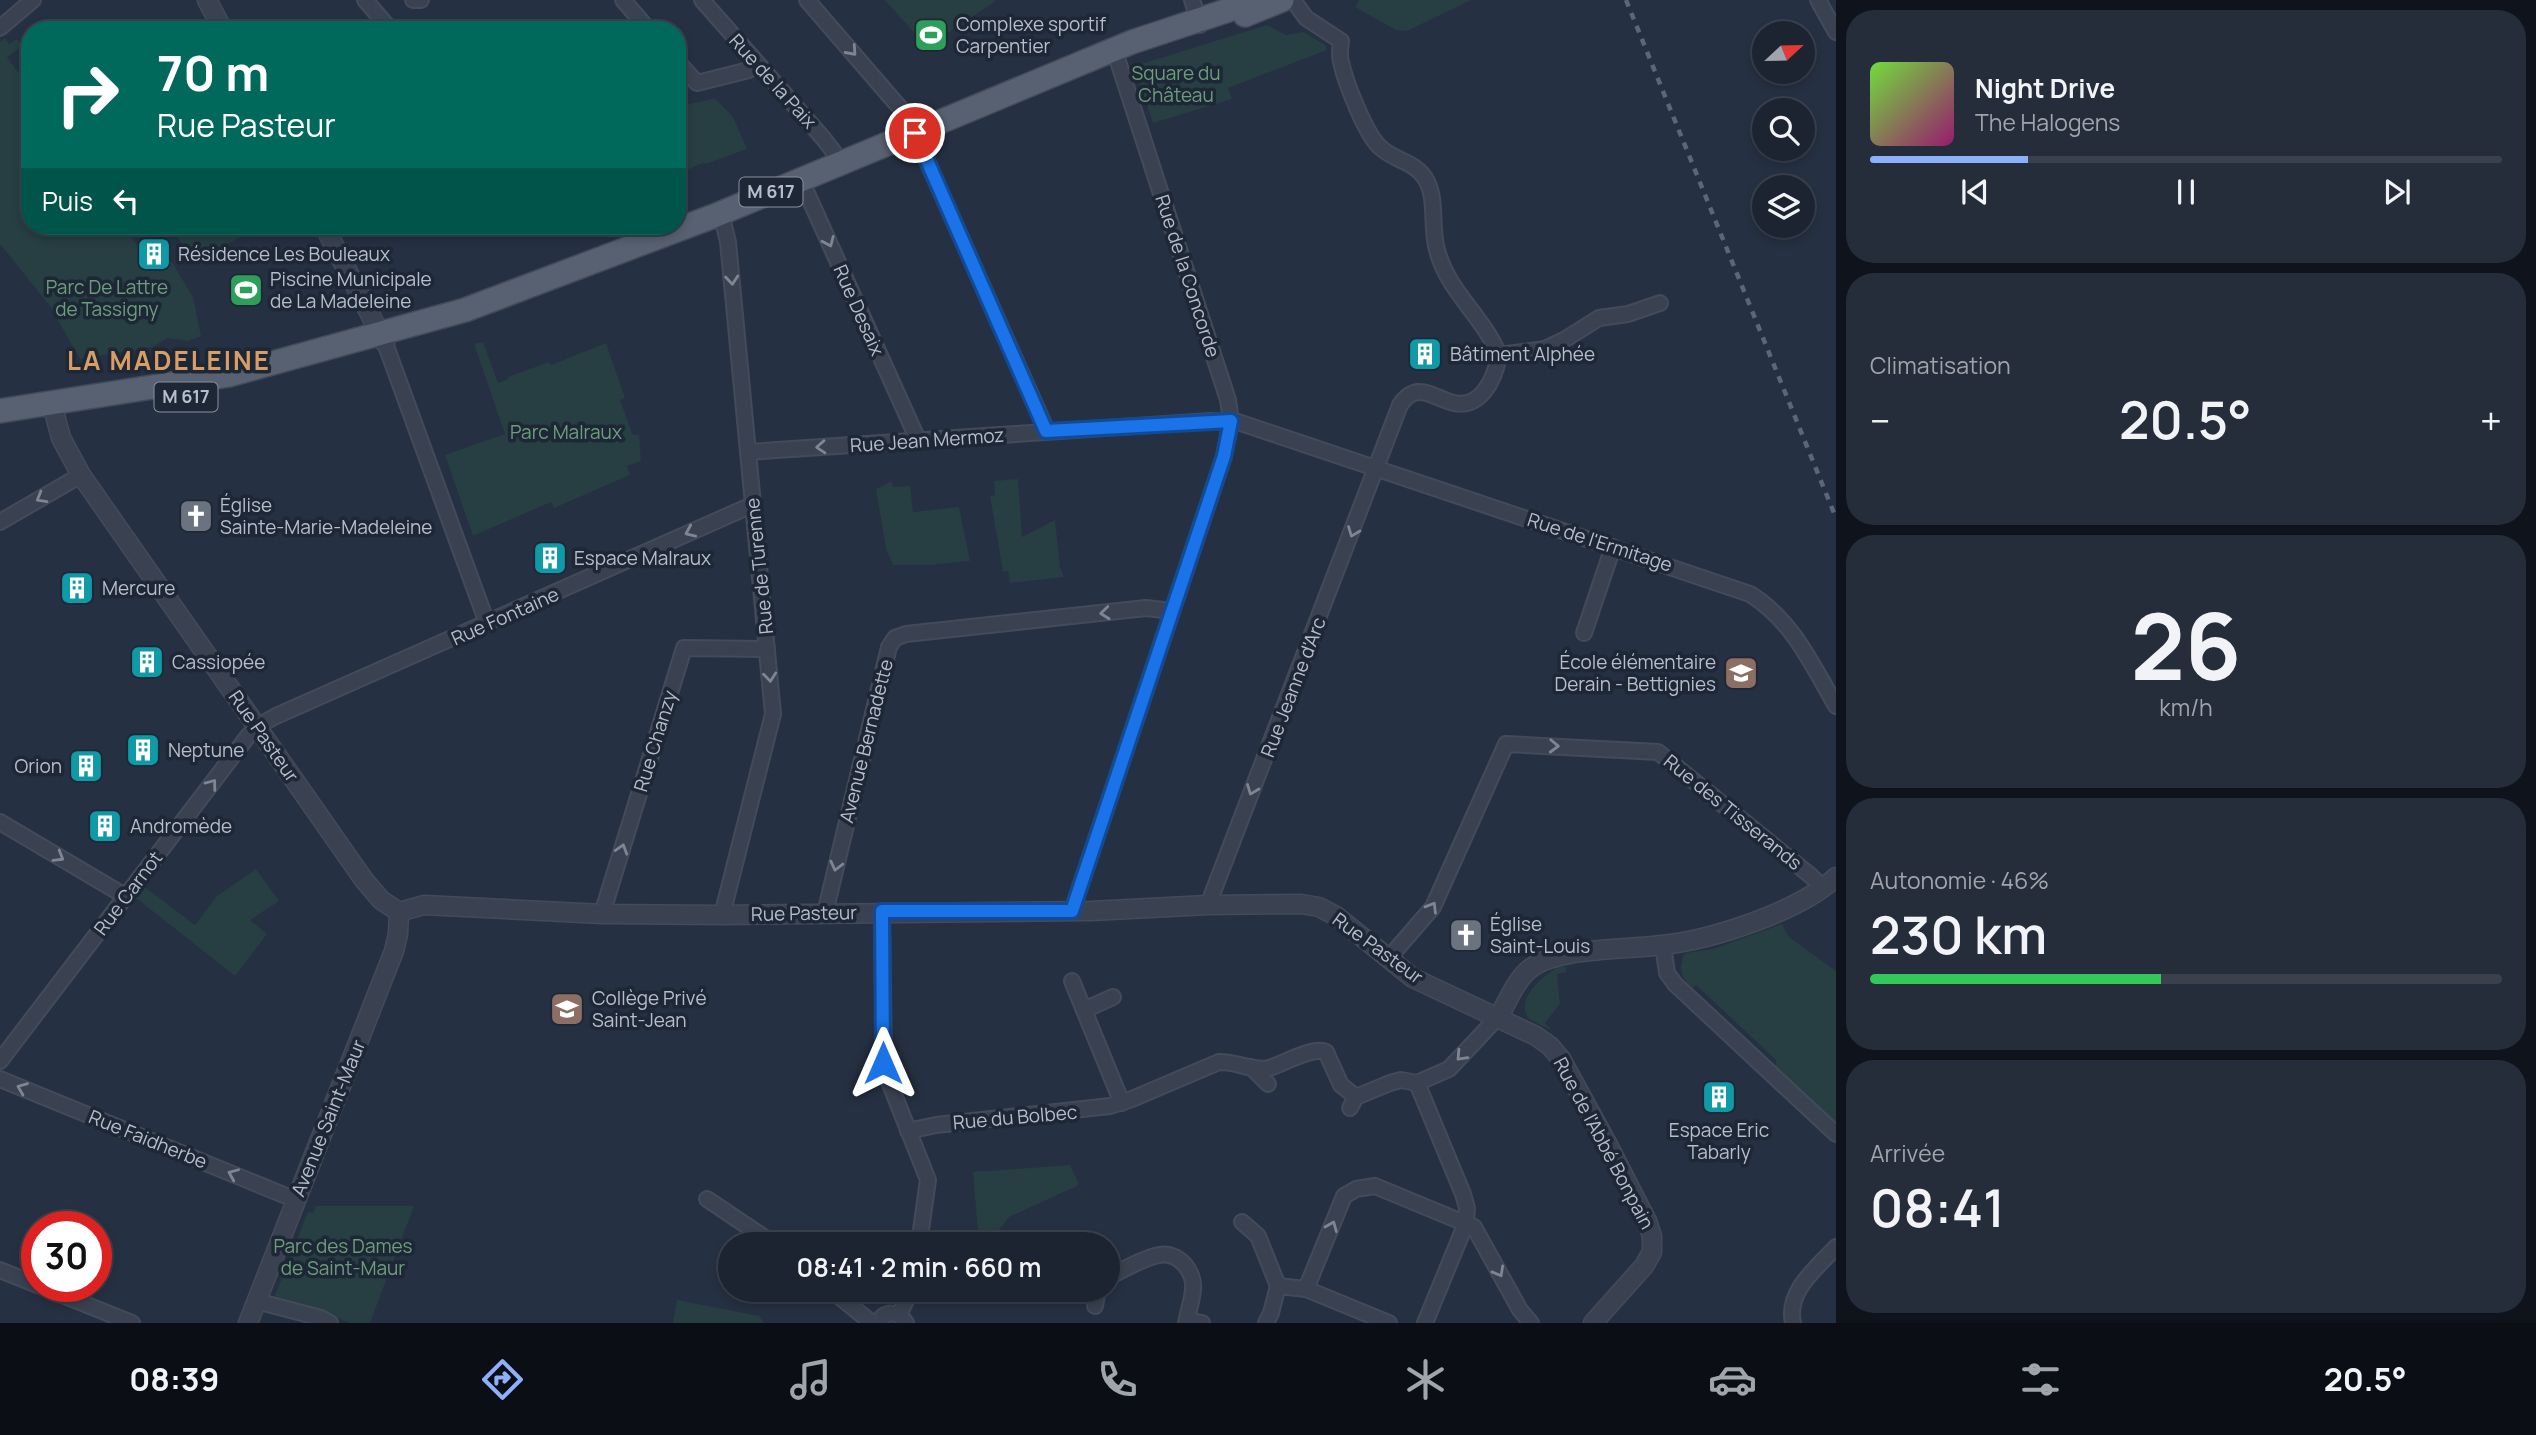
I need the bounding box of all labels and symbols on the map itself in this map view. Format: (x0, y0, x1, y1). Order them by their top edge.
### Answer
place label: Complexe sportif Carpentier (956, 11, 1106, 59)
sports icon: Complexe sportif Carpentier (912, 16, 950, 54)
north arrow (1752, 21, 1815, 84)
street label: Rue de la Paix (723, 28, 823, 134)
one-way arrow (844, 43, 856, 56)
park label: Square du Château (1132, 60, 1220, 108)
pin (885, 103, 945, 163)
road number: M 617 (740, 177, 802, 206)
street label: Rue de la Concorde (1149, 191, 1227, 361)
building icon: Résidence Les Bouleaux (135, 235, 173, 273)
one-way arrow (821, 235, 835, 247)
place label: Résidence Les Bouleaux (178, 241, 390, 267)
street label: Rue Desaix (827, 260, 891, 360)
place label: Piscine Municipale de La Madeleine (270, 266, 432, 314)
sports icon: Piscine Municipale de La Madeleine (227, 271, 265, 309)
park label: Parc De Lattre de Tassigny (46, 274, 168, 322)
one-way arrow (724, 275, 739, 286)
building icon: Bâtiment Alphée (1406, 335, 1444, 373)
place label: Bâtiment Alphée (1450, 341, 1595, 367)
district label: LA MADELEINE (67, 342, 271, 378)
road number: M 617 (154, 382, 218, 412)
park label: Parc Malraux (510, 419, 622, 445)
street label: Rue Jean Mermoz (849, 422, 1005, 458)
one-way arrow (815, 439, 826, 454)
one-way arrow (35, 490, 48, 503)
place label: Église Sainte-Marie-Madeleine (220, 492, 432, 540)
street label: Rue de Turenne (739, 496, 779, 636)
church icon: Église Sainte-Marie-Madeleine (177, 497, 215, 535)
street label: Rue de l'Ermitage (1524, 506, 1676, 578)
one-way arrow (685, 524, 697, 538)
one-way arrow (1347, 526, 1361, 538)
building icon: Espace Malraux (531, 539, 569, 577)
place label: Espace Malraux (574, 545, 711, 571)
building icon: Mercure (58, 569, 96, 607)
place label: Mercure (102, 575, 175, 601)
street label: Rue Fontaine (447, 581, 563, 651)
one-way arrow (1099, 605, 1111, 620)
street label: Rue Jeanne d'Arc (1254, 613, 1332, 761)
building icon: Cassiopée (128, 643, 166, 681)
place label: Cassiopée (172, 649, 265, 675)
place label: École élémentaire Derain - Bettignies (1554, 649, 1716, 697)
school or university icon: École élémentaire Derain - Bettignies (1722, 654, 1760, 692)
street label: Avenue Bernadette (833, 656, 899, 826)
one-way arrow (762, 671, 777, 683)
street label: Rue Pasteur (223, 685, 305, 787)
street label: Rue Chanzy (627, 687, 683, 795)
building icon: Neptune (124, 731, 162, 769)
place label: Neptune (168, 737, 244, 763)
one-way arrow (1549, 738, 1560, 753)
building icon: Orion (67, 747, 105, 785)
street label: Rue des Tisserands (1659, 748, 1807, 876)
place label: Orion (14, 753, 62, 779)
one-way arrow (203, 779, 216, 791)
one-way arrow (1247, 783, 1261, 795)
building icon: Andromède (86, 807, 124, 845)
place label: Andromède (130, 813, 232, 839)
one-way arrow (614, 843, 628, 855)
street label: Rue Carnot (88, 846, 168, 940)
one-way arrow (51, 849, 64, 862)
one-way arrow (830, 860, 844, 872)
street label: Rue Pasteur (751, 899, 857, 927)
one-way arrow (1424, 901, 1437, 914)
street label: Rue Pasteur (1327, 906, 1429, 990)
place label: Église Saint-Louis (1490, 911, 1590, 959)
church icon: Église Saint-Louis (1447, 916, 1485, 954)
place label: Collège Privé Saint-Jean (592, 985, 707, 1033)
school or university icon: Collège Privé Saint-Jean (548, 990, 586, 1028)
position arrow (846, 1026, 920, 1100)
street label: Avenue Saint-Maur (285, 1036, 371, 1200)
one-way arrow (1457, 1048, 1470, 1061)
street label: Rue de l'Abbé Bonpain (1548, 1053, 1660, 1233)
building icon: Espace Eric Tabarly (1700, 1078, 1738, 1116)
one-way arrow (17, 1083, 29, 1097)
street label: Rue du Bolbec (952, 1099, 1078, 1135)
street label: Rue Faidherbe (85, 1103, 211, 1175)
place label: Espace Eric Tabarly (1669, 1117, 1769, 1165)
one-way arrow (228, 1168, 240, 1182)
speed limit sign: 30 (21, 1211, 112, 1302)
one-way arrow (1323, 1220, 1337, 1232)
park label: Parc des Dames de Saint-Maur (273, 1233, 413, 1281)
one-way arrow (1491, 1265, 1504, 1278)

